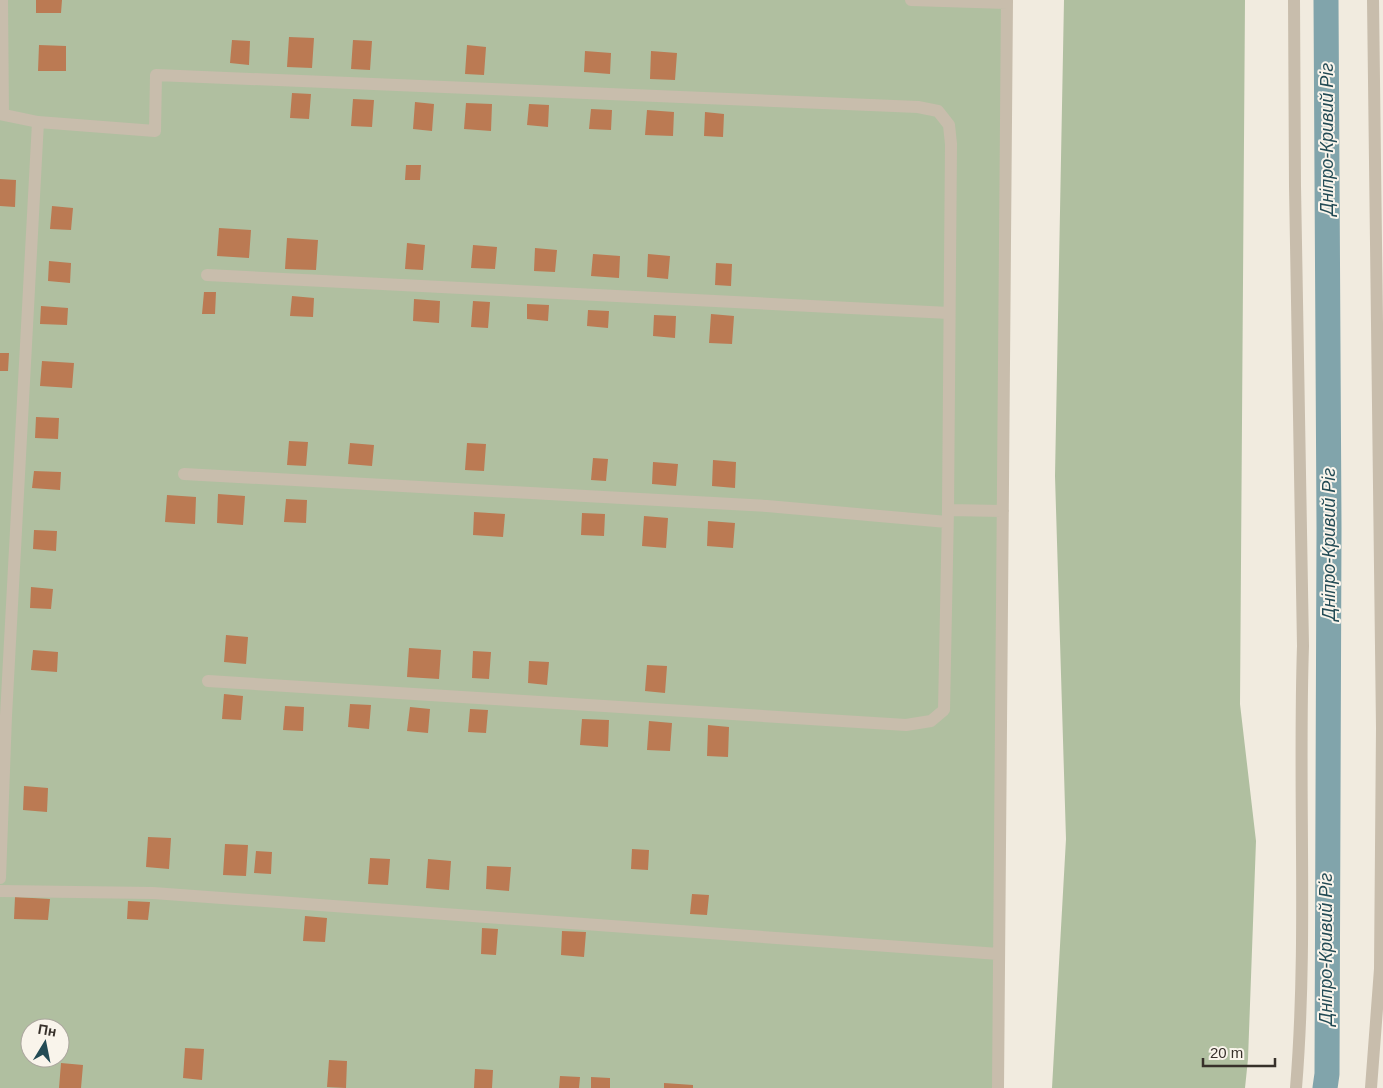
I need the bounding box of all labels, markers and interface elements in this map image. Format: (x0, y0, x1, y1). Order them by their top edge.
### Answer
water label: Дніпро-Кривий Ріг (1317, 63, 1337, 217)
water label: Дніпро-Кривий Ріг (1319, 468, 1339, 622)
water label: Дніпро-Кривий Ріг (1316, 873, 1336, 1027)
north arrow (20, 1018, 70, 1068)
text: Пн (37, 1021, 58, 1040)
scale bar (1203, 1036, 1276, 1068)
text: 20 m (1210, 1044, 1243, 1061)

